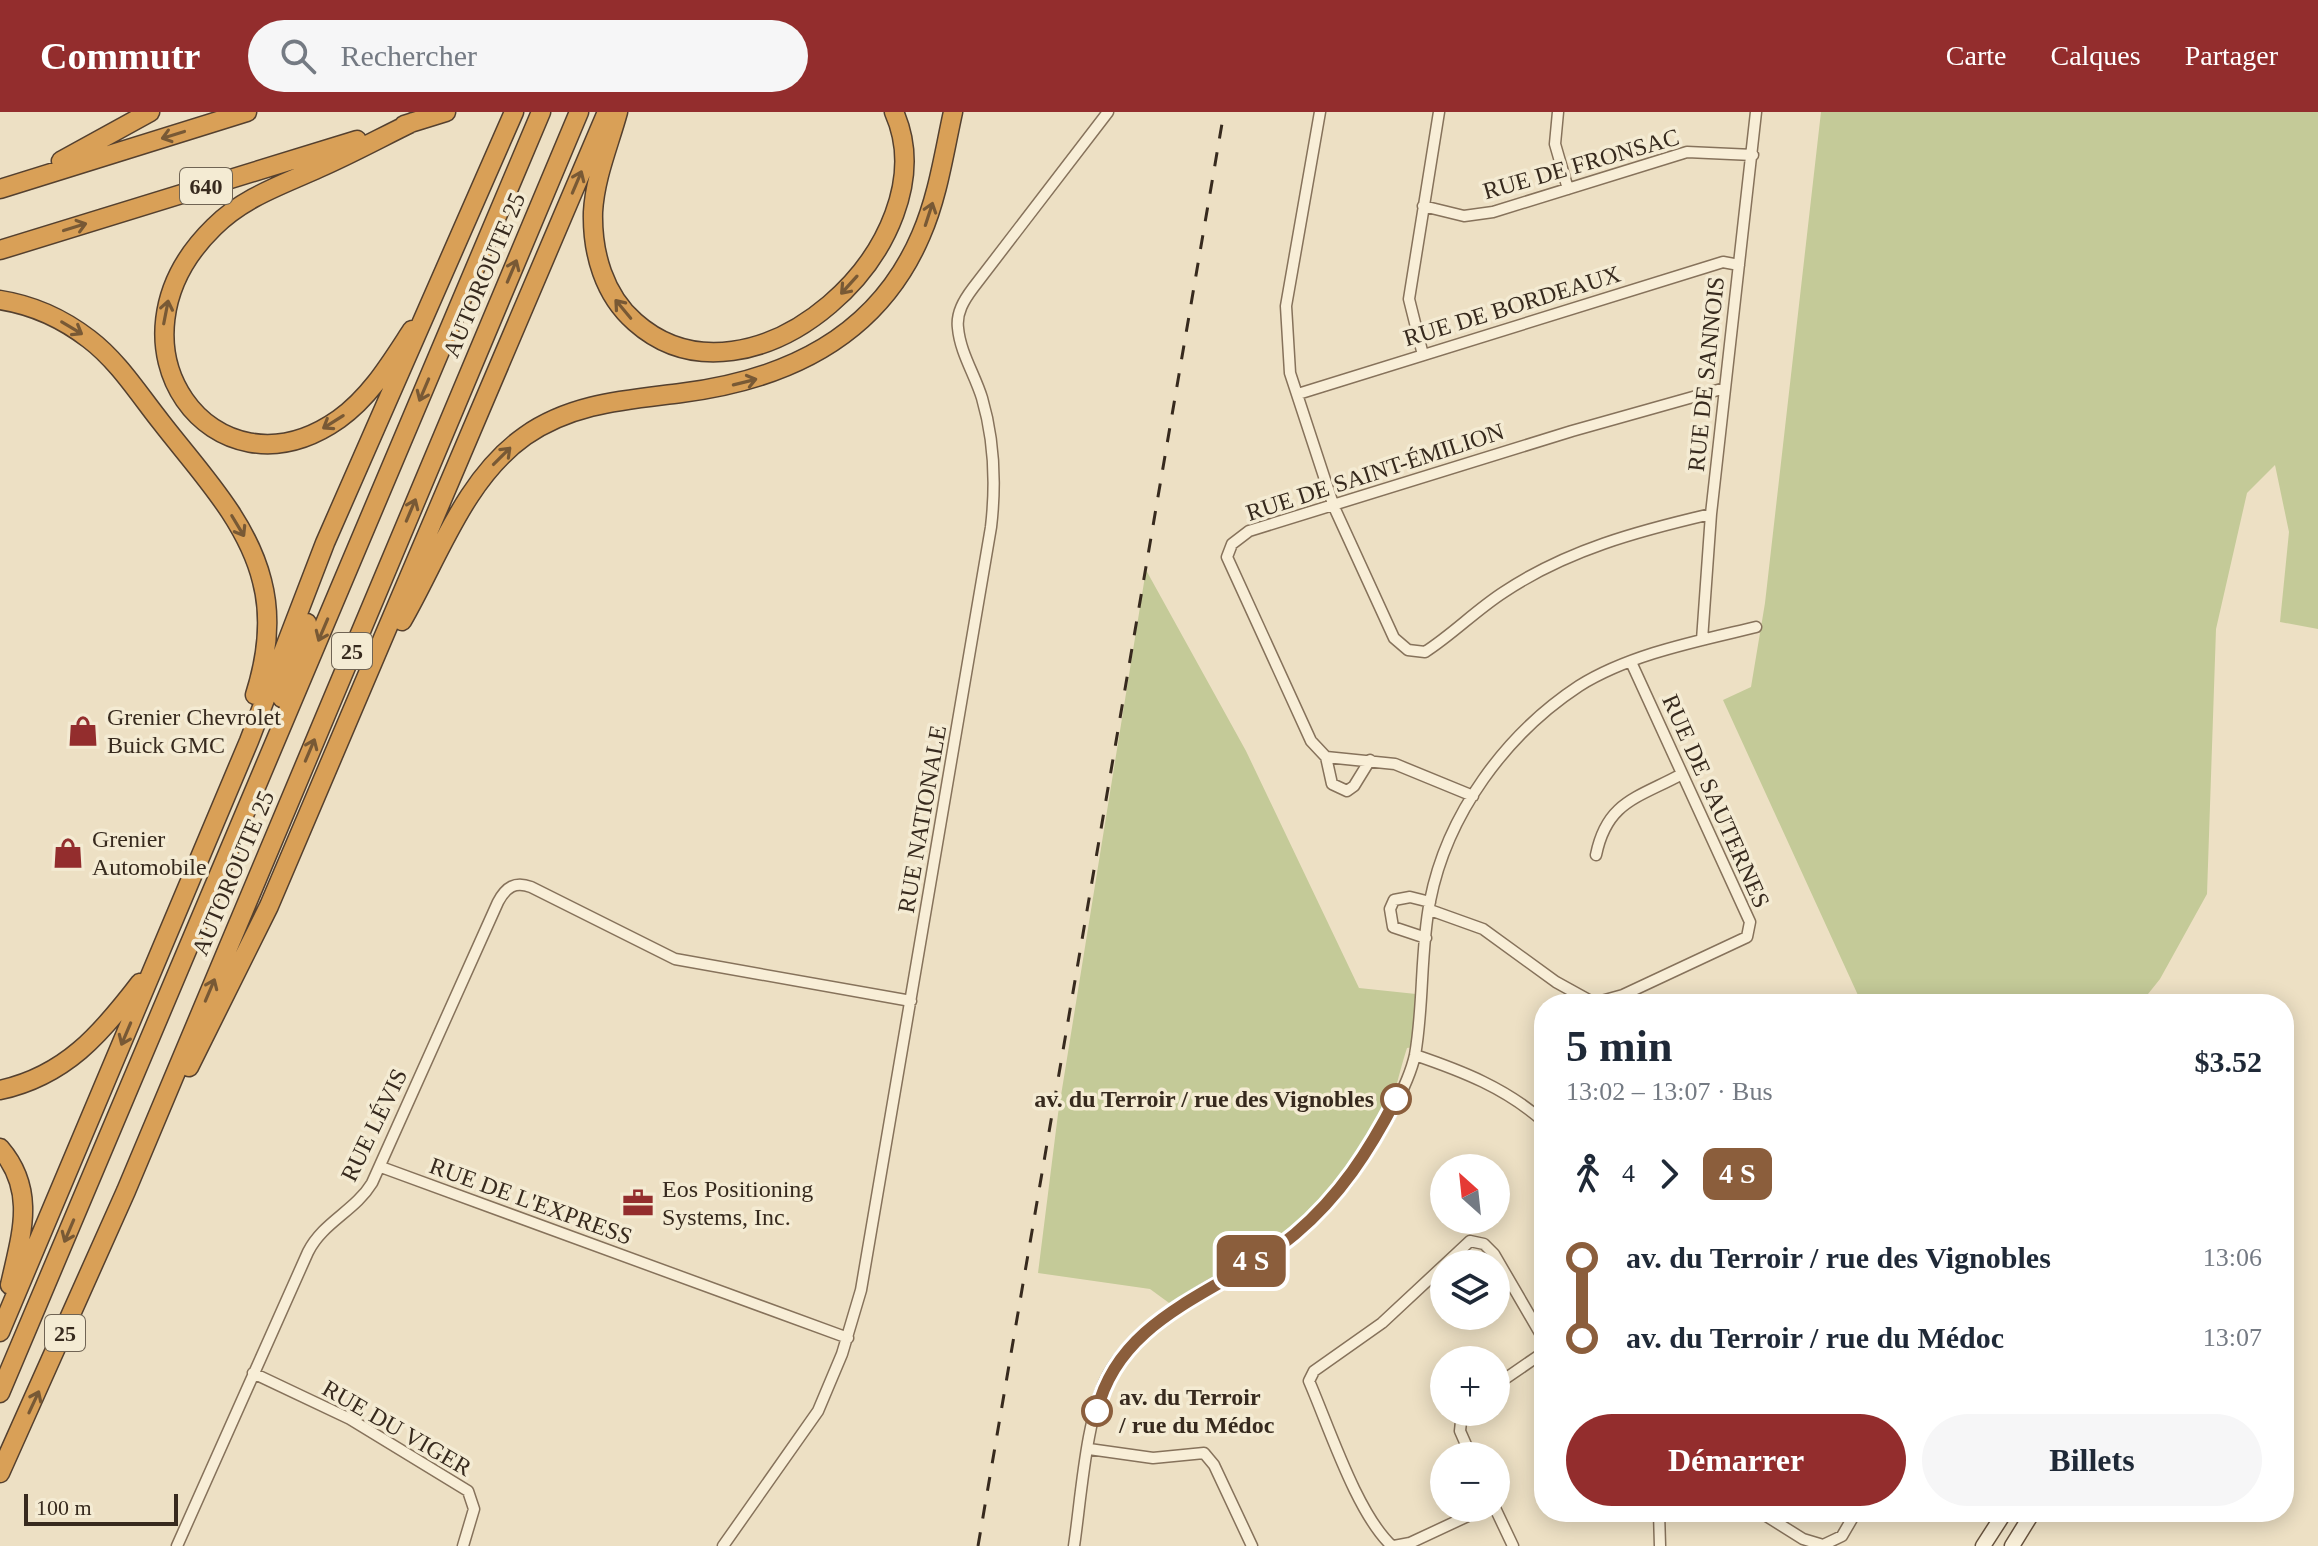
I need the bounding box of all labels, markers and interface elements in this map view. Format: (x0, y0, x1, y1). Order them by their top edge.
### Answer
search box (248, 20, 808, 92)
icon: search (276, 34, 320, 78)
text: Commutr (40, 35, 200, 77)
text: Rechercher (340, 39, 477, 72)
text: Carte (1946, 40, 2006, 71)
text: Calques (2050, 40, 2141, 71)
text: Partager (2185, 40, 2278, 71)
street label: RUE DE FRONSAC (1480, 124, 1682, 204)
one-way arrow (161, 129, 186, 143)
road number: 640 (180, 168, 232, 204)
one-way arrow (571, 170, 586, 194)
street label: AUTOROUTE 25 (438, 189, 530, 361)
one-way arrow (922, 202, 937, 227)
one-way arrow (61, 219, 87, 234)
one-way arrow (505, 259, 520, 284)
street label: RUE DE BORDEAUX (1400, 261, 1624, 351)
one-way arrow (839, 275, 858, 295)
street label: RUE DE SANNOIS (1683, 275, 1729, 473)
one-way arrow (614, 299, 632, 320)
one-way arrow (159, 300, 174, 325)
one-way arrow (60, 320, 83, 336)
one-way arrow (732, 374, 758, 389)
one-way arrow (415, 377, 430, 402)
one-way arrow (322, 414, 345, 430)
street label: RUE DE SAINT-ÉMILION (1243, 418, 1507, 526)
one-way arrow (492, 447, 511, 466)
one-way arrow (405, 498, 419, 523)
one-way arrow (230, 514, 246, 537)
one-way arrow (314, 617, 329, 642)
road number: 25 (332, 633, 372, 669)
street label: RUE DE SAUTERNES (1657, 690, 1775, 912)
place label: Grenier Chevrolet Buick GMC (107, 704, 281, 758)
shop icon: Grenier Chevrolet Buick GMC (66, 714, 100, 748)
street label: RUE NATIONALE (893, 723, 951, 915)
one-way arrow (304, 738, 319, 763)
street label: AUTOROUTE 25 (187, 787, 279, 959)
place label: Grenier Automobile (92, 826, 207, 880)
shop icon: Grenier Automobile (51, 836, 85, 870)
one-way arrow (203, 978, 218, 1003)
one-way arrow (117, 1021, 132, 1046)
text: 5 min (1566, 1022, 1672, 1071)
text: $3.52 (2195, 1045, 2262, 1078)
street label: RUE LÉVIS (336, 1064, 412, 1186)
text: 13:02 – 13:07 · Bus (1566, 1077, 1773, 1106)
marker: av. du Terroir / rue des Vignobles (1381, 1084, 1411, 1114)
place label: av. du Terroir / rue des Vignobles (1034, 1086, 1374, 1112)
street label: RUE DE L'EXPRESS (426, 1152, 636, 1250)
icon: walk (1566, 1152, 1610, 1196)
icon: forward (1647, 1152, 1691, 1196)
north arrow (1430, 1154, 1510, 1234)
map controls (1430, 1154, 1510, 1522)
text: 4 S (1719, 1158, 1756, 1189)
text: 4 (1622, 1159, 1635, 1188)
place label: Eos Positioning Systems, Inc. (662, 1176, 813, 1230)
office icon: Eos Positioning Systems, Inc. (621, 1186, 655, 1220)
one-way arrow (60, 1219, 75, 1243)
line badge: 4 S (1205, 1235, 1297, 1287)
text: av. du Terroir / rue des Vignobles (1626, 1241, 2051, 1274)
text: 13:06 (2203, 1243, 2262, 1272)
text: 4 S (1233, 1245, 1269, 1276)
button: layers (1430, 1250, 1510, 1330)
road number: 25 (45, 1315, 85, 1351)
text: av. du Terroir / rue du Médoc (1626, 1321, 2004, 1354)
text: 13:07 (2203, 1323, 2262, 1352)
button: + (1430, 1346, 1510, 1426)
street label: RUE DU VIGER (318, 1375, 476, 1481)
place label: av. du Terroir / rue du Médoc (1118, 1384, 1275, 1438)
one-way arrow (27, 1391, 42, 1415)
marker: av. du Terroir / rue du Médoc (1082, 1396, 1112, 1426)
button: Démarrer (1566, 1414, 1906, 1506)
button: Billets (1922, 1414, 2262, 1506)
button: − (1430, 1442, 1510, 1522)
scale bar (24, 1490, 178, 1526)
text: 100 m (36, 1495, 92, 1520)

